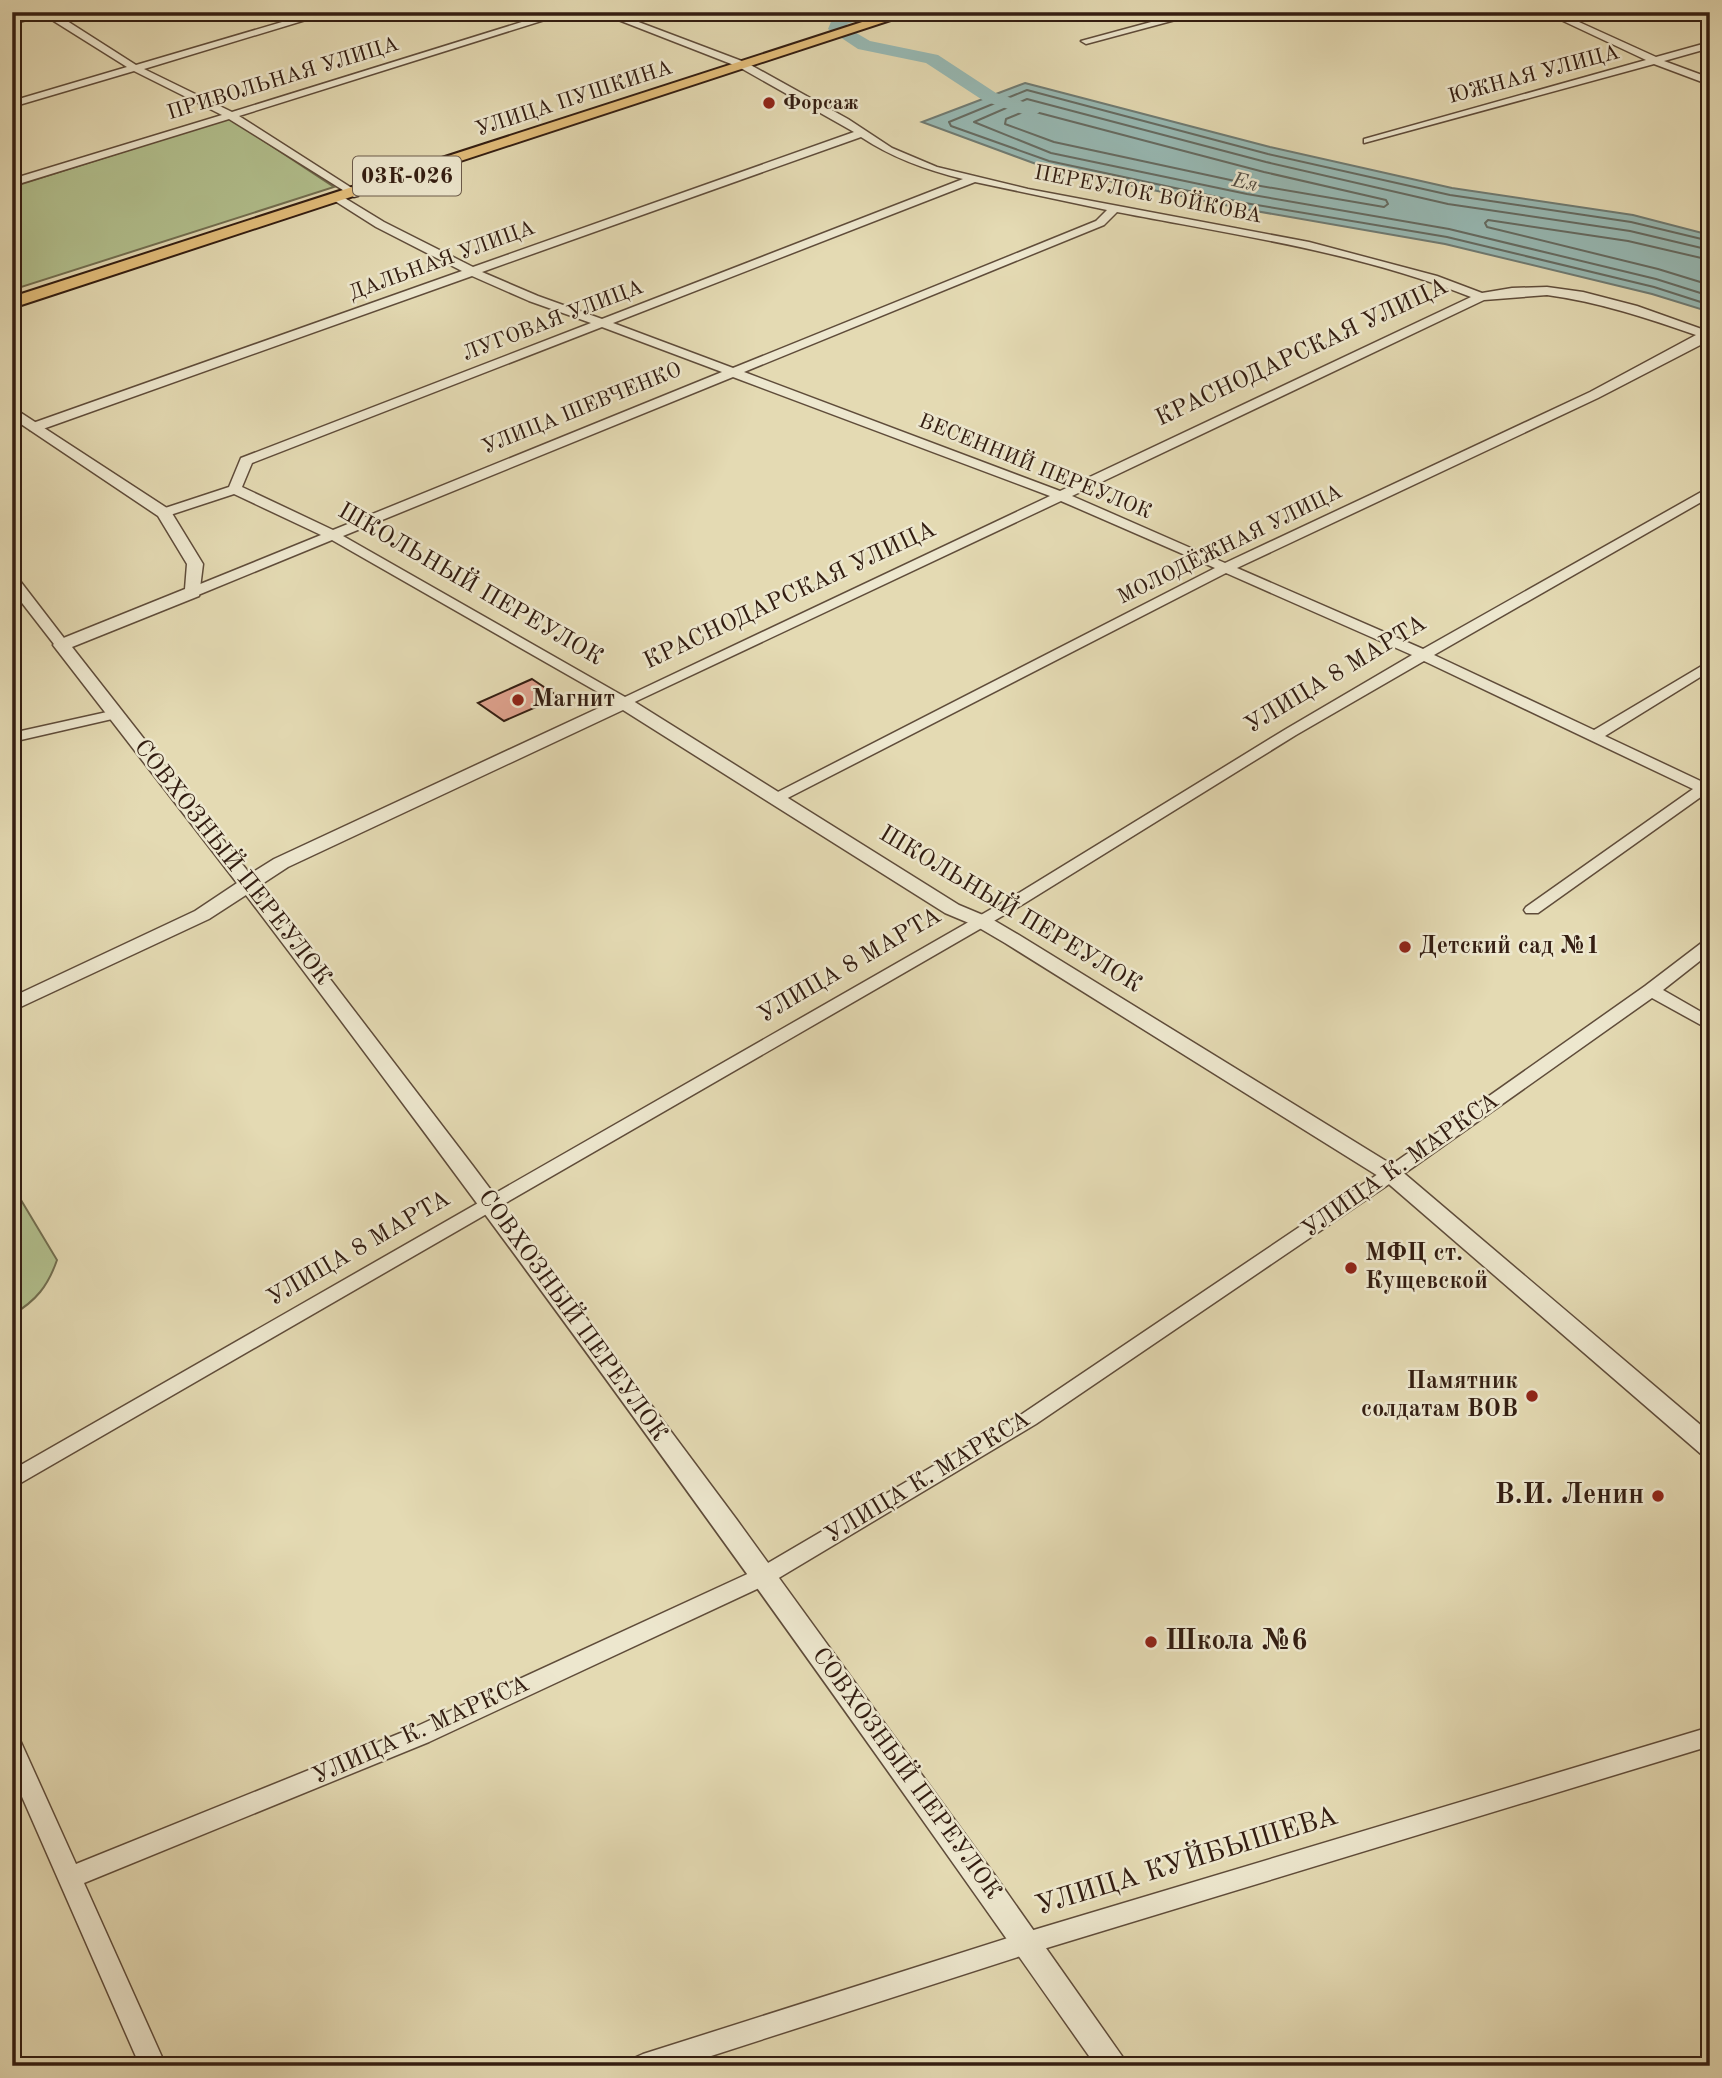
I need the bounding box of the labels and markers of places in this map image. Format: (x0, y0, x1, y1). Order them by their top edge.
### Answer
place label: Форсаж (783, 93, 859, 114)
marker: Форсаж (761, 95, 777, 111)
place label: Магнит (532, 688, 615, 712)
marker: Магнит (510, 692, 526, 708)
place label: Детский сад №1 (1419, 935, 1600, 959)
marker: Детский сад №1 (1397, 939, 1413, 955)
place label: МФЦ ст. Кущевской (1365, 1242, 1488, 1294)
marker: МФЦ ст. Кущевской (1343, 1260, 1359, 1276)
place label: Памятник солдатам ВОВ (1361, 1370, 1518, 1422)
marker: Памятник солдатам ВОВ (1524, 1388, 1540, 1404)
place label: В.И. Ленин (1495, 1482, 1644, 1510)
marker: В.И. Ленин (1650, 1488, 1666, 1504)
place label: Школа №6 (1165, 1627, 1308, 1656)
marker: Школа №6 (1143, 1634, 1159, 1650)

